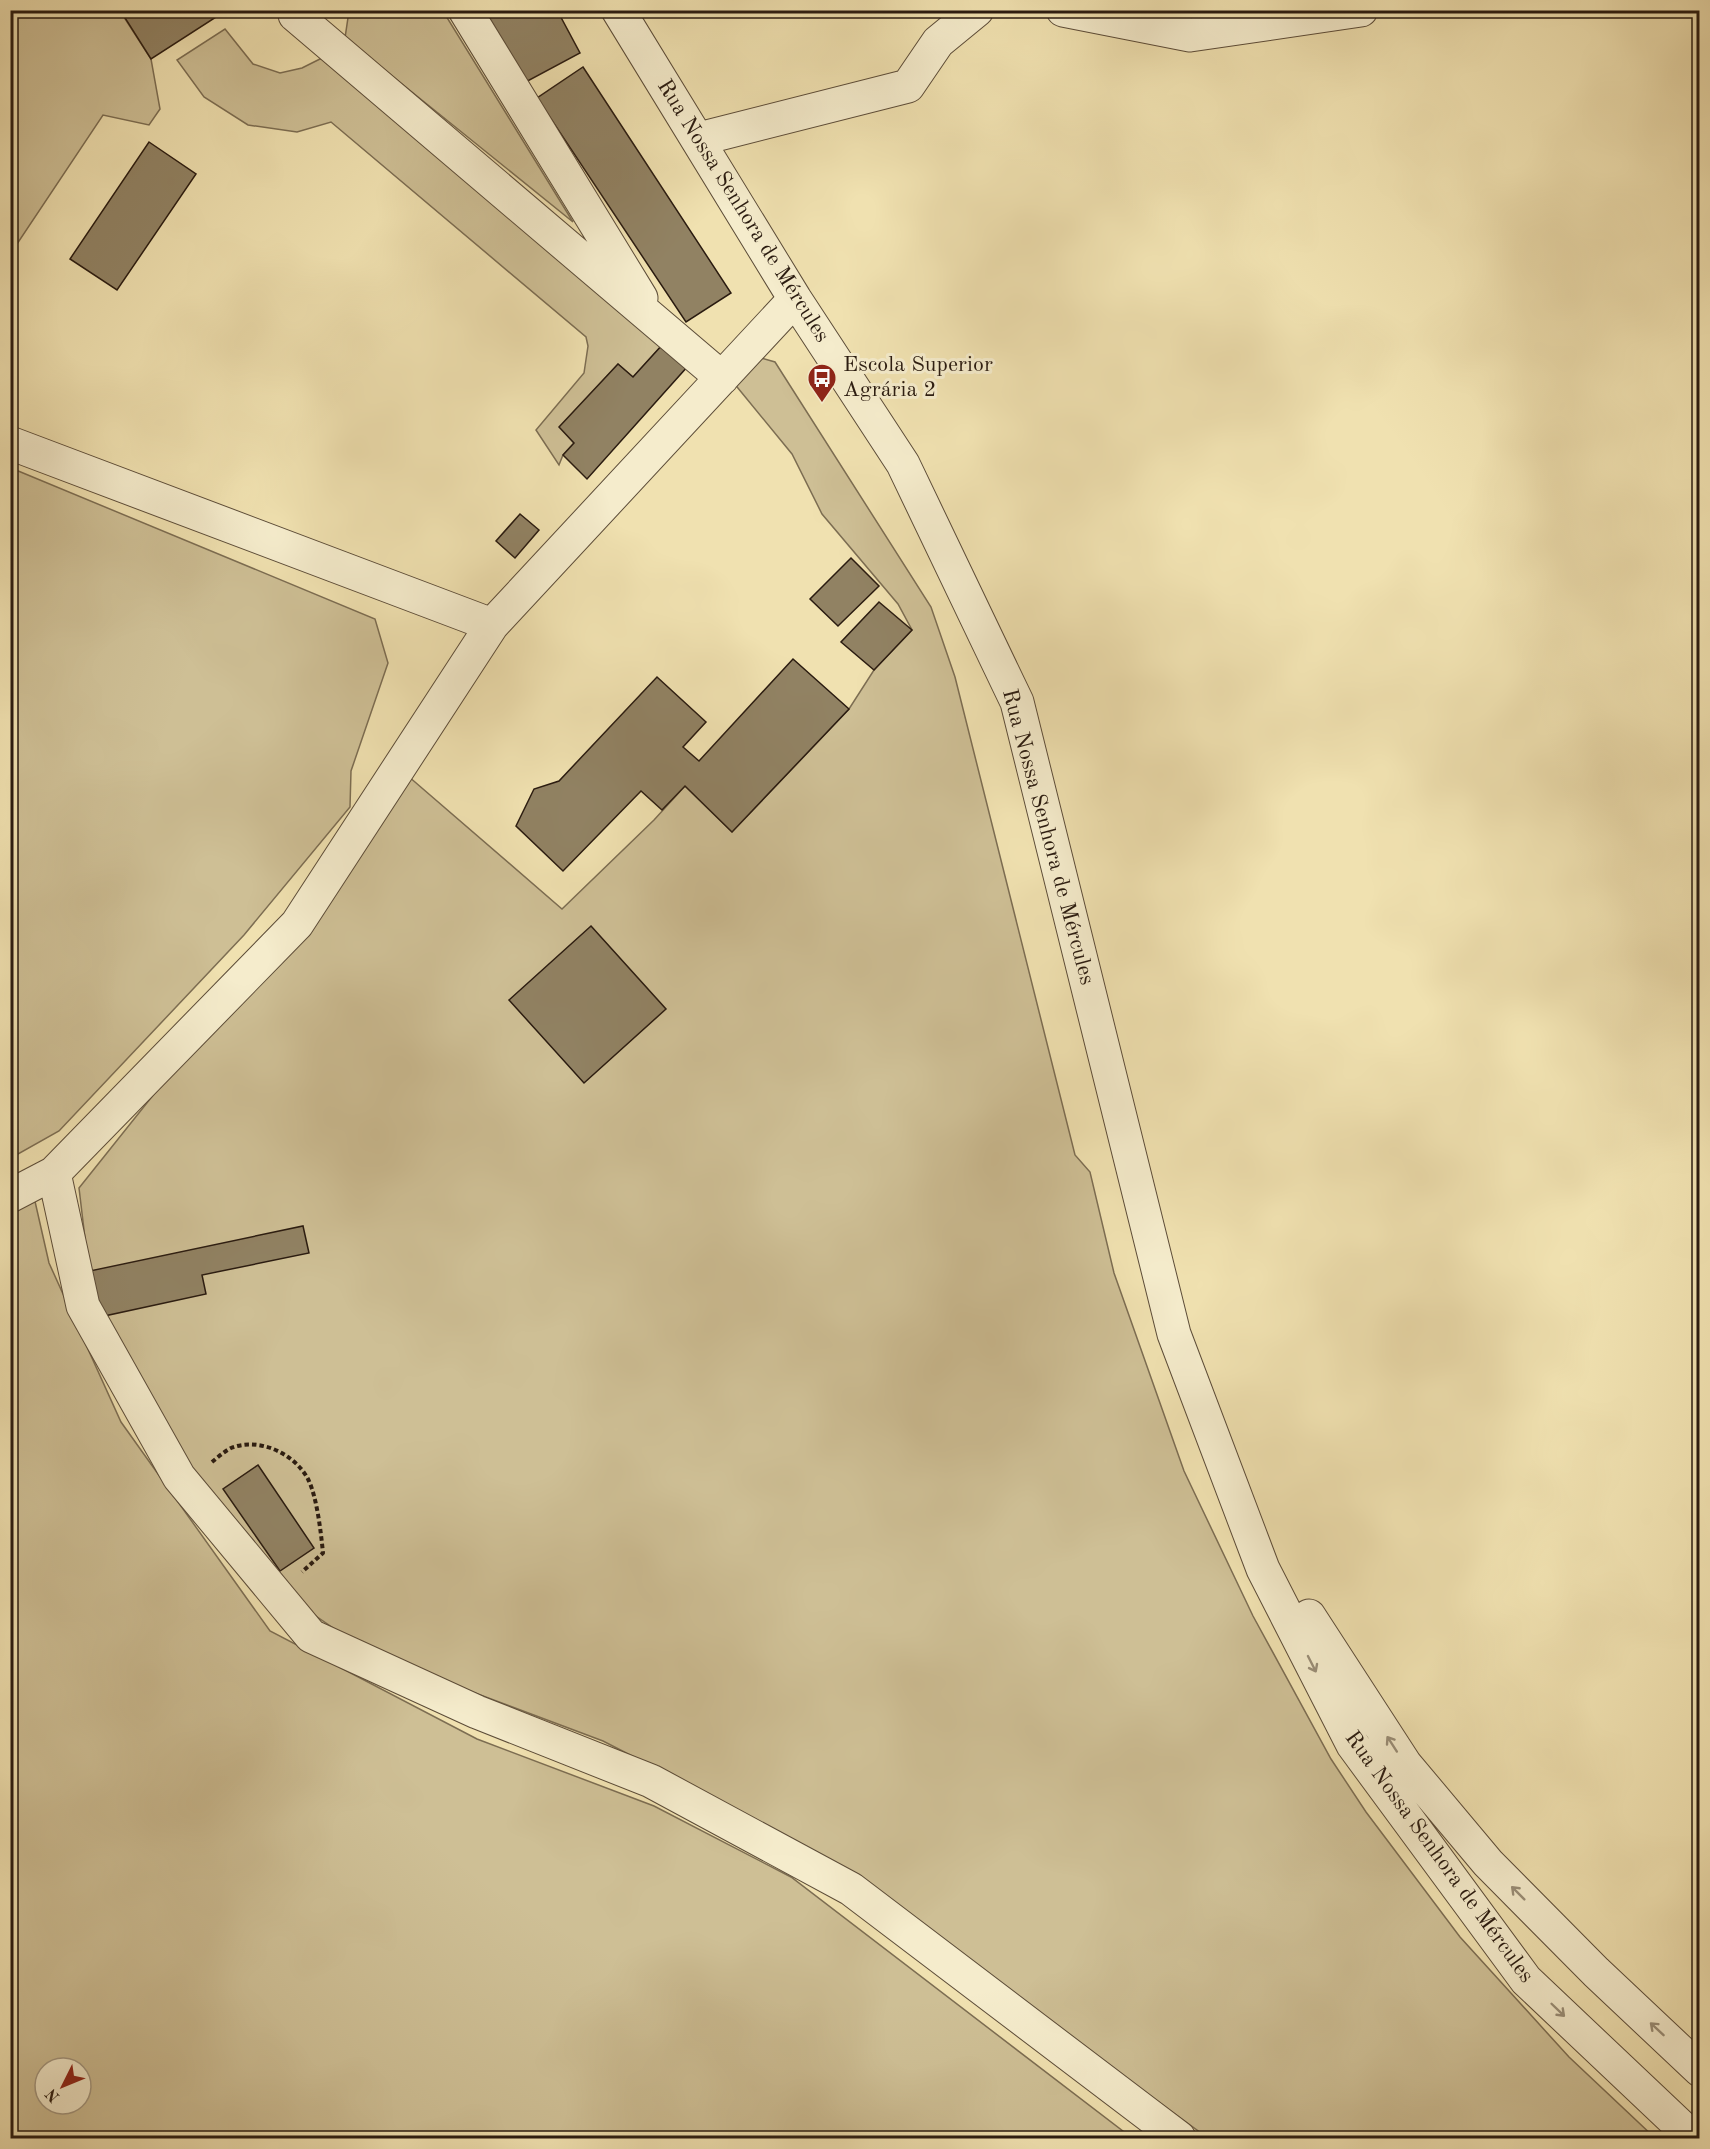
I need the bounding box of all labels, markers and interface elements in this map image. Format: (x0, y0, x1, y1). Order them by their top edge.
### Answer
street label: Rua Nossa Senhora de Mércules (653, 76, 833, 346)
place label: Escola Superior Agrária 2 (843, 354, 993, 401)
bus stop icon: Escola Superior Agrária 2 (806, 362, 838, 404)
street label: Rua Nossa Senhora de Mércules (998, 687, 1098, 987)
one-way arrow (1306, 1655, 1318, 1673)
street label: Rua Nossa Senhora de Mércules (1340, 1727, 1538, 1987)
one-way arrow (1386, 1737, 1398, 1753)
one-way arrow (1511, 1885, 1525, 1900)
one-way arrow (1550, 2003, 1565, 2017)
one-way arrow (1650, 2023, 1665, 2037)
north arrow (33, 2056, 93, 2116)
text: N (43, 2084, 64, 2105)

